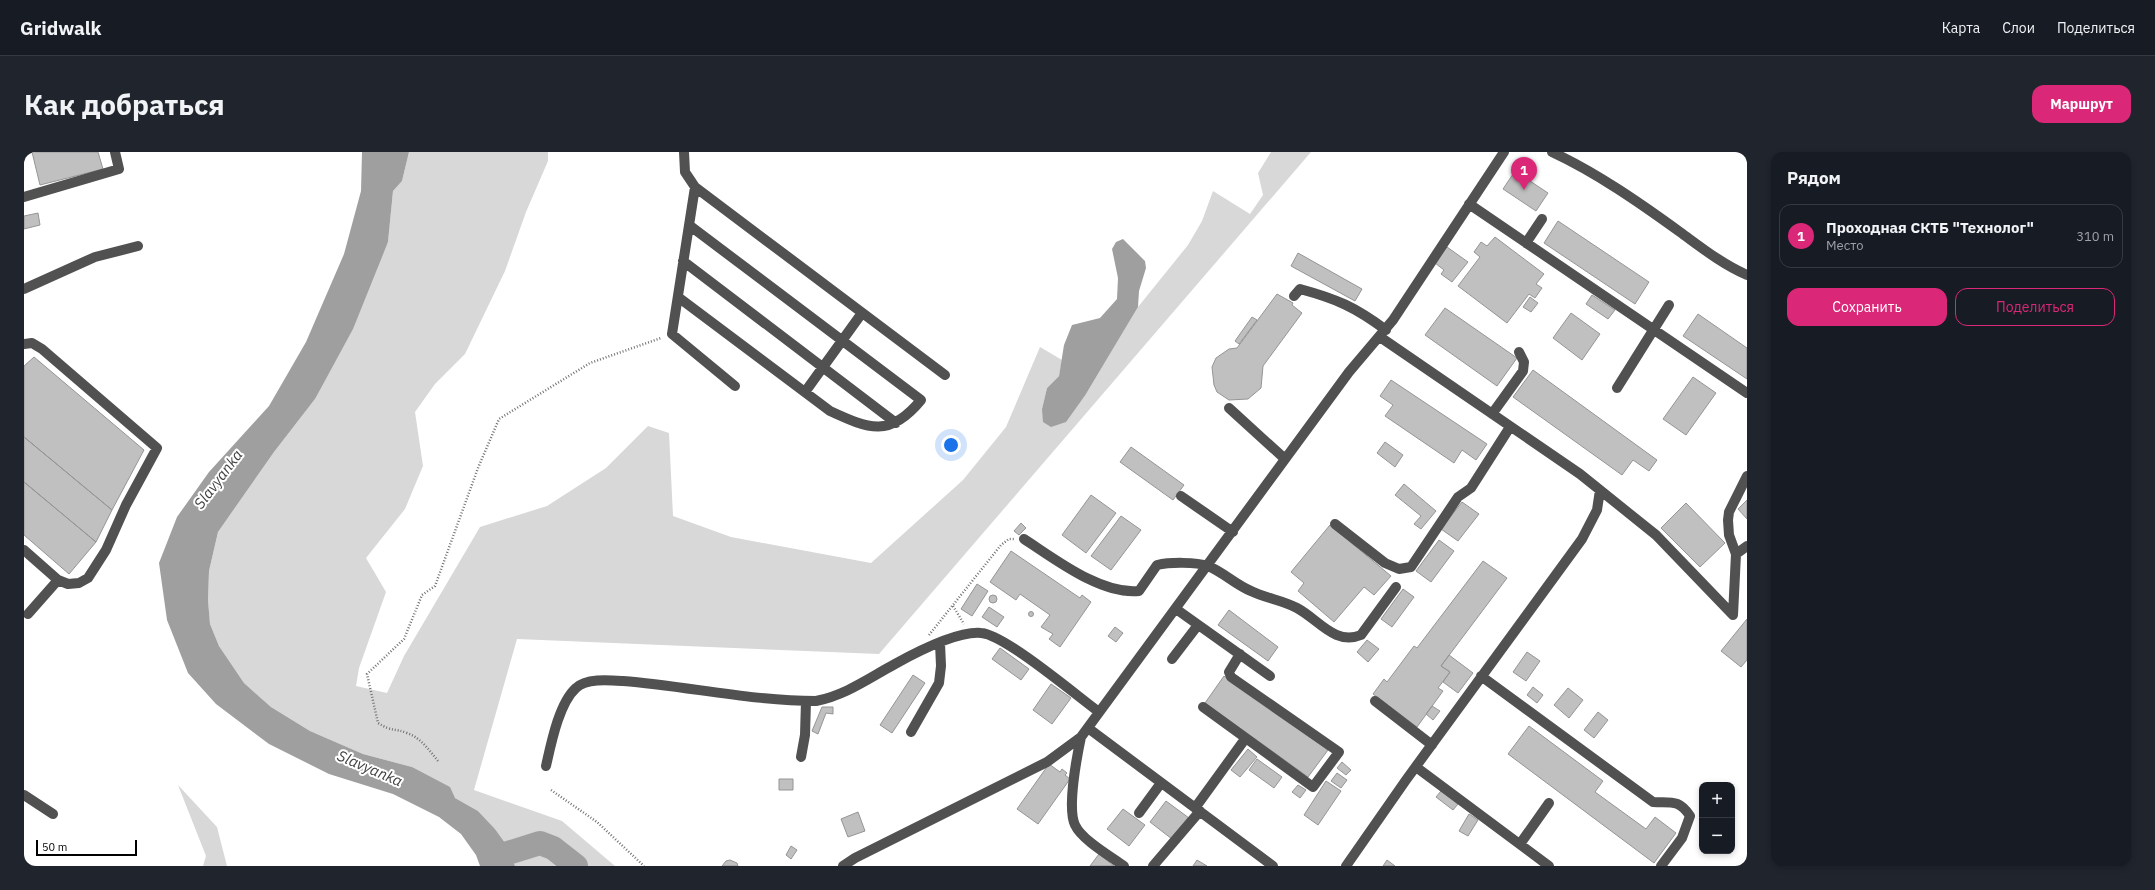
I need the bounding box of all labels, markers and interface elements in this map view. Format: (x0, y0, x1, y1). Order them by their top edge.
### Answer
text: Gridwalk (20, 16, 102, 40)
text: Карта (1942, 19, 1980, 37)
text: Слои (2002, 19, 2035, 37)
text: Поделиться (2057, 19, 2135, 37)
button: Маршрут (2032, 85, 2131, 123)
text: Как добраться (24, 86, 225, 123)
pin: 1 (1511, 157, 1537, 190)
text: Рядом (1787, 167, 1841, 189)
text: Проходная СКТБ "Технолог" (1826, 218, 2034, 237)
text: 1 (1797, 228, 1805, 245)
text: 310 m (2076, 228, 2114, 245)
text: Место (1826, 237, 1864, 254)
button: Сохранить (1787, 288, 1947, 326)
button: Поделиться (1955, 288, 2115, 326)
your location (941, 435, 961, 455)
water label: Slavyanka (190, 446, 247, 512)
water label: Slavyanka (335, 746, 406, 790)
map controls (1699, 782, 1735, 854)
button: + (1699, 782, 1735, 818)
button: − (1699, 818, 1735, 854)
scale bar (36, 838, 137, 857)
text: 50 m (42, 840, 67, 854)

